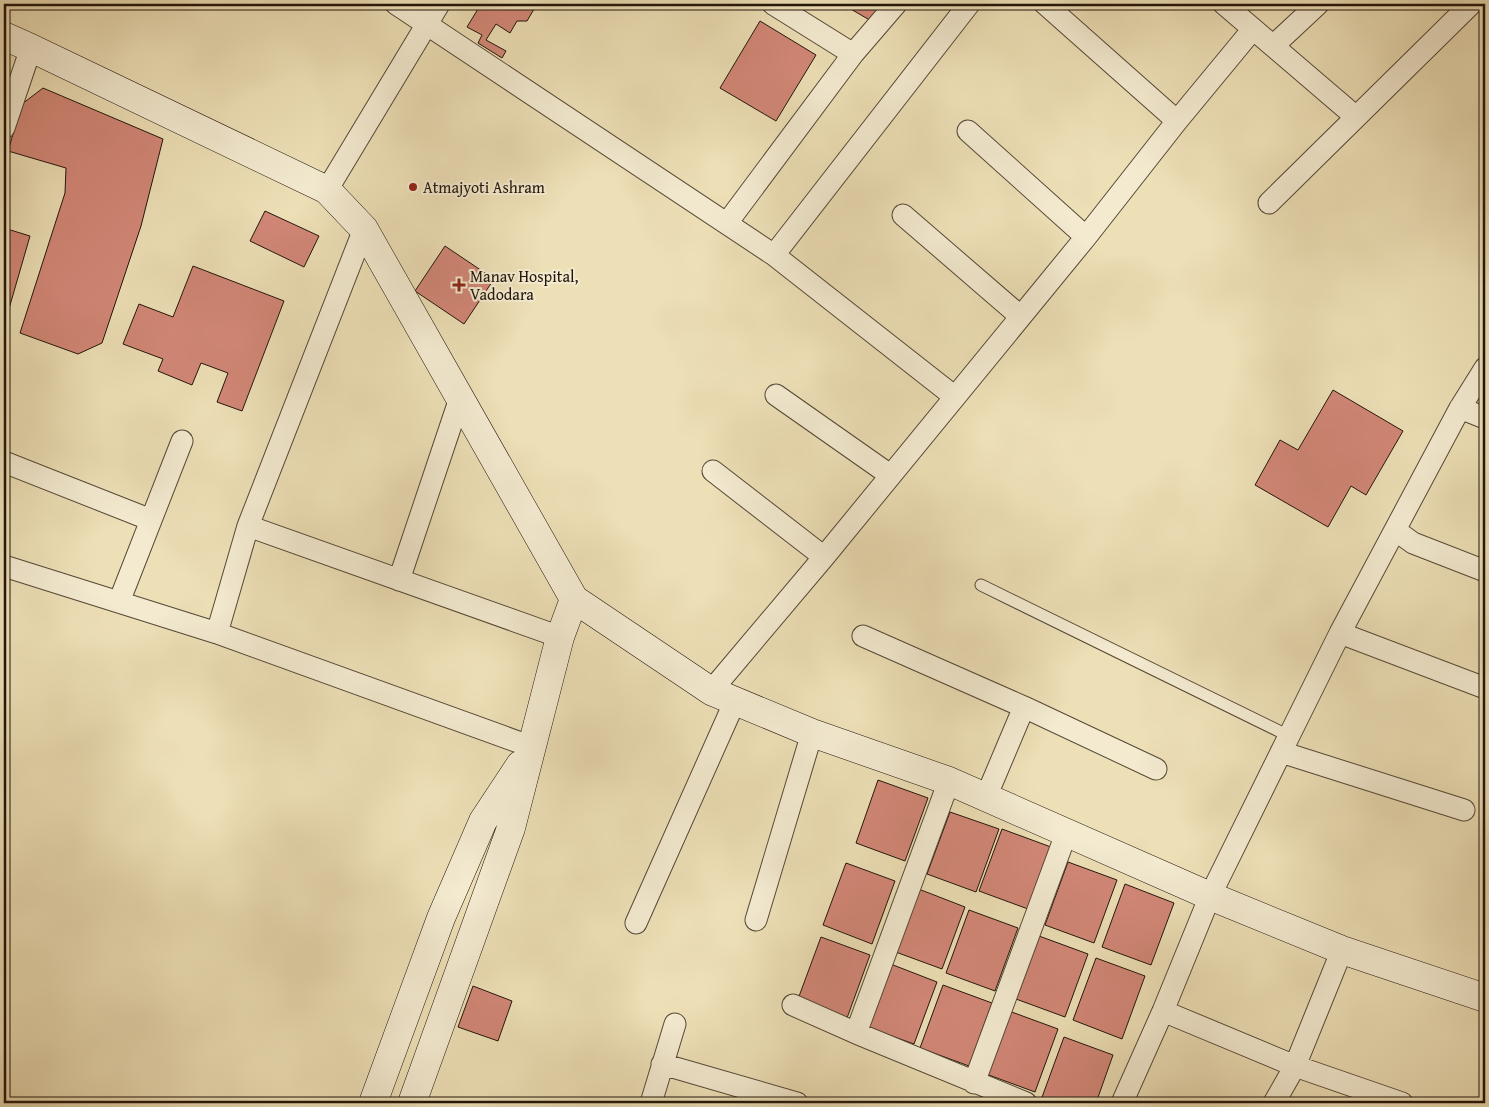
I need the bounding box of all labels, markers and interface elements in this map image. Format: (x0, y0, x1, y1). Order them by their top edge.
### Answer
place label: Atmajyoti Ashram (423, 175, 545, 199)
marker: Atmajyoti Ashram (407, 181, 419, 193)
place label: Manav Hospital, Vadodara (470, 264, 578, 306)
marker: Manav Hospital, Vadodara (452, 278, 466, 292)

